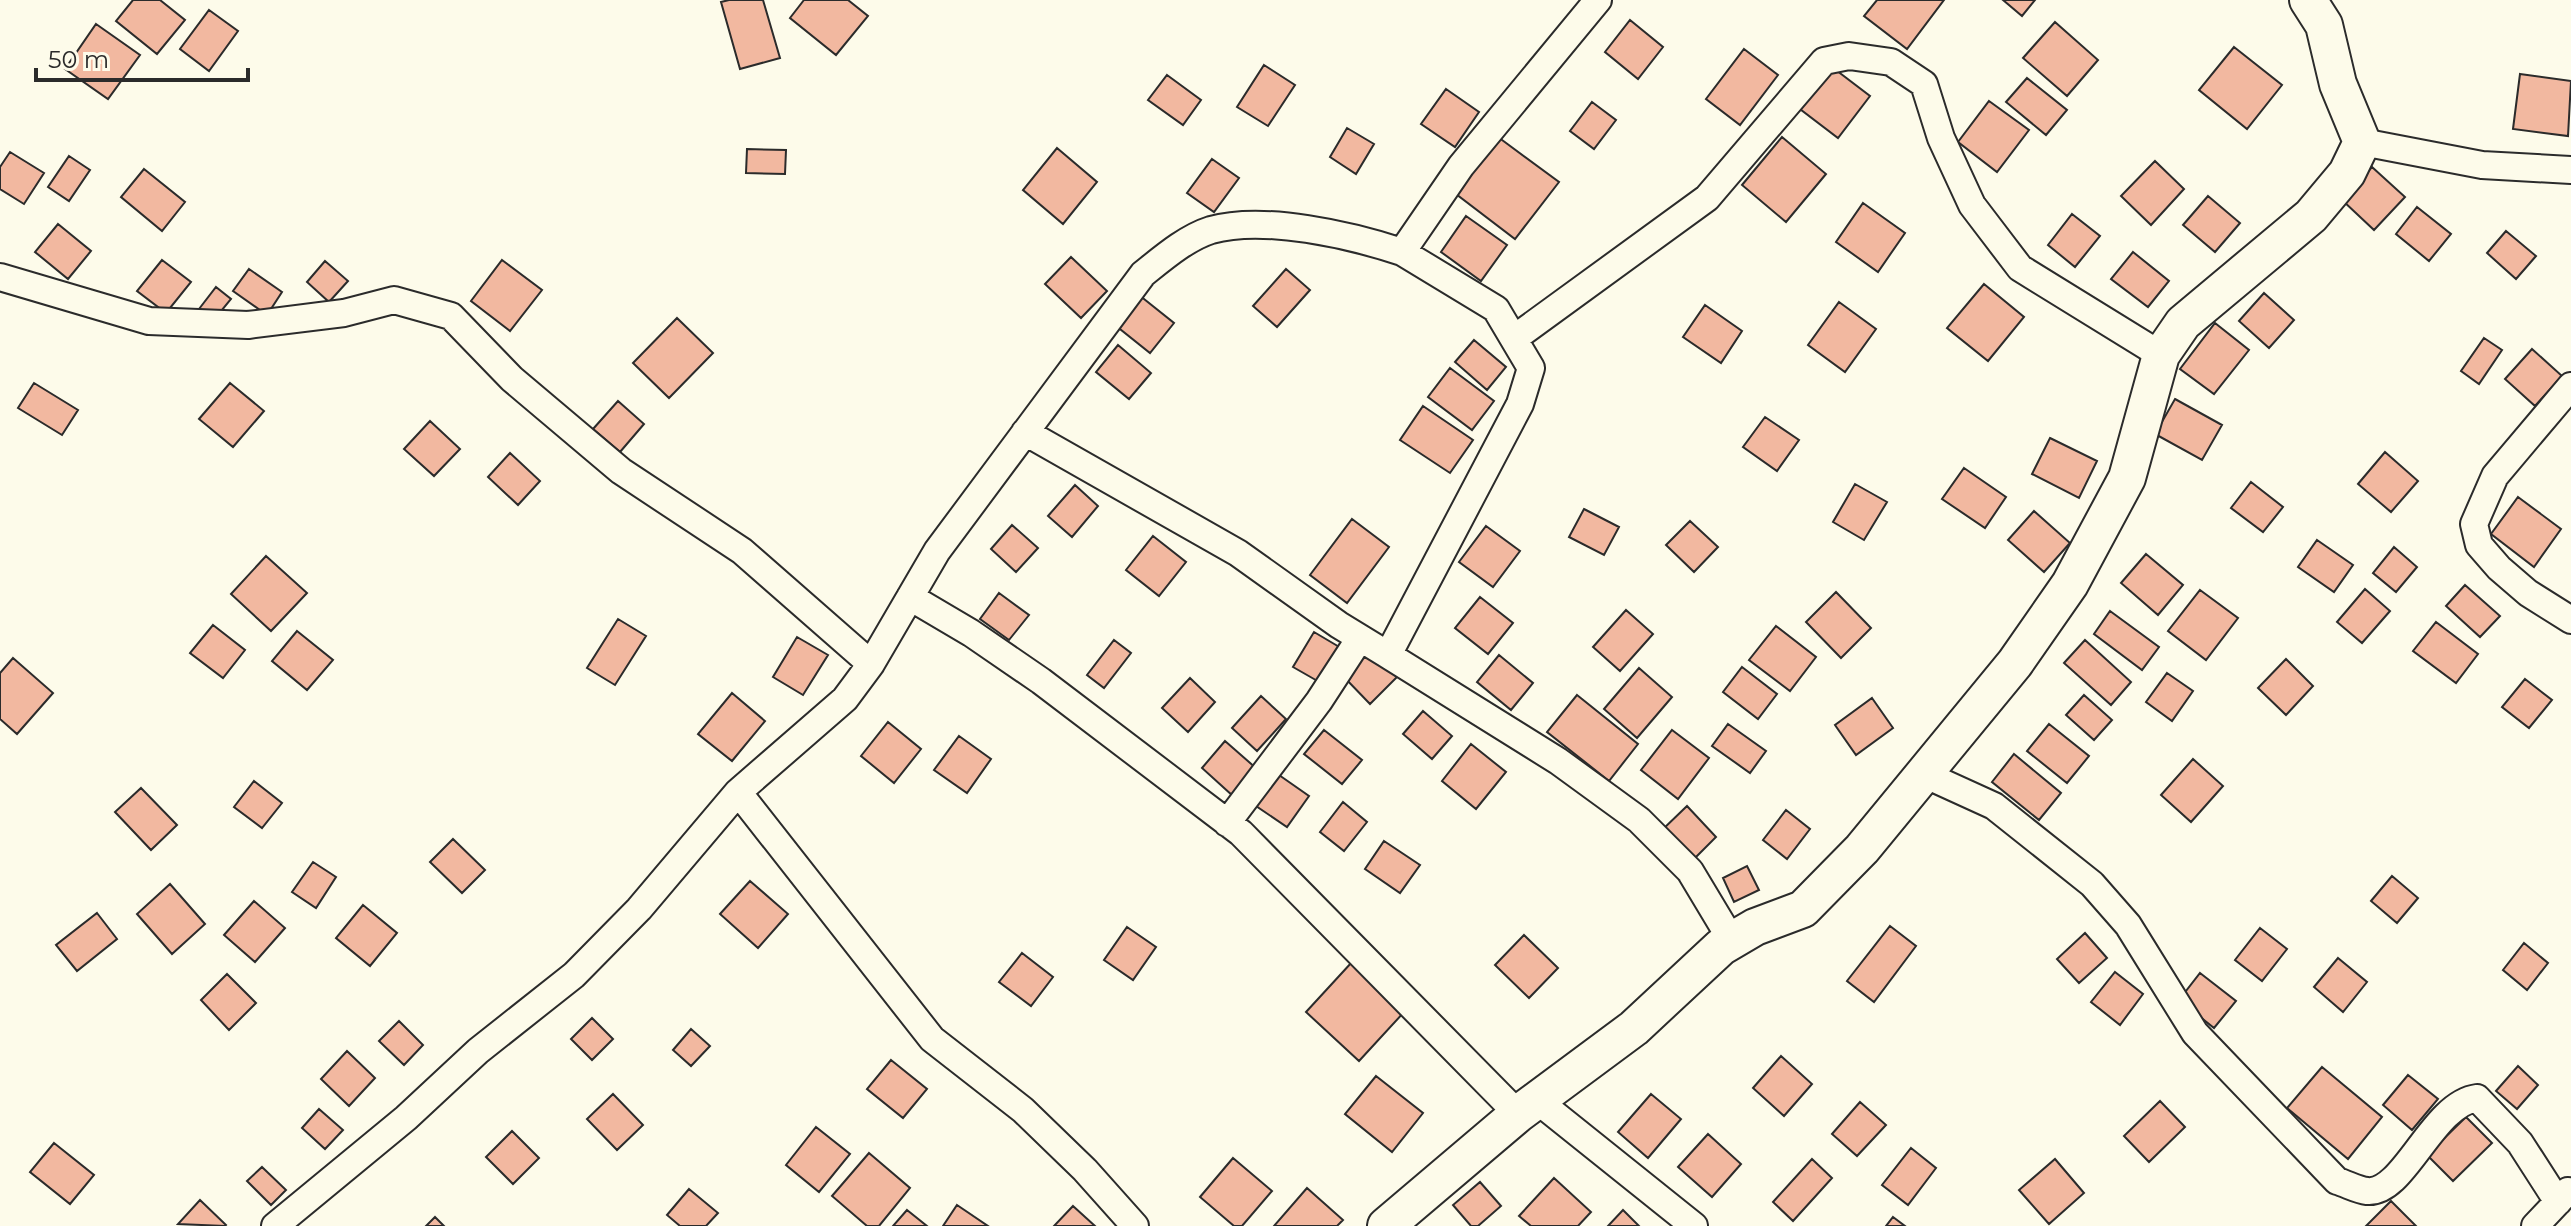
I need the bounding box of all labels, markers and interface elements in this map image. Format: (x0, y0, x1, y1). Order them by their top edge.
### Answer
scale bar (36, 32, 248, 82)
text: 50 m (48, 45, 109, 74)

